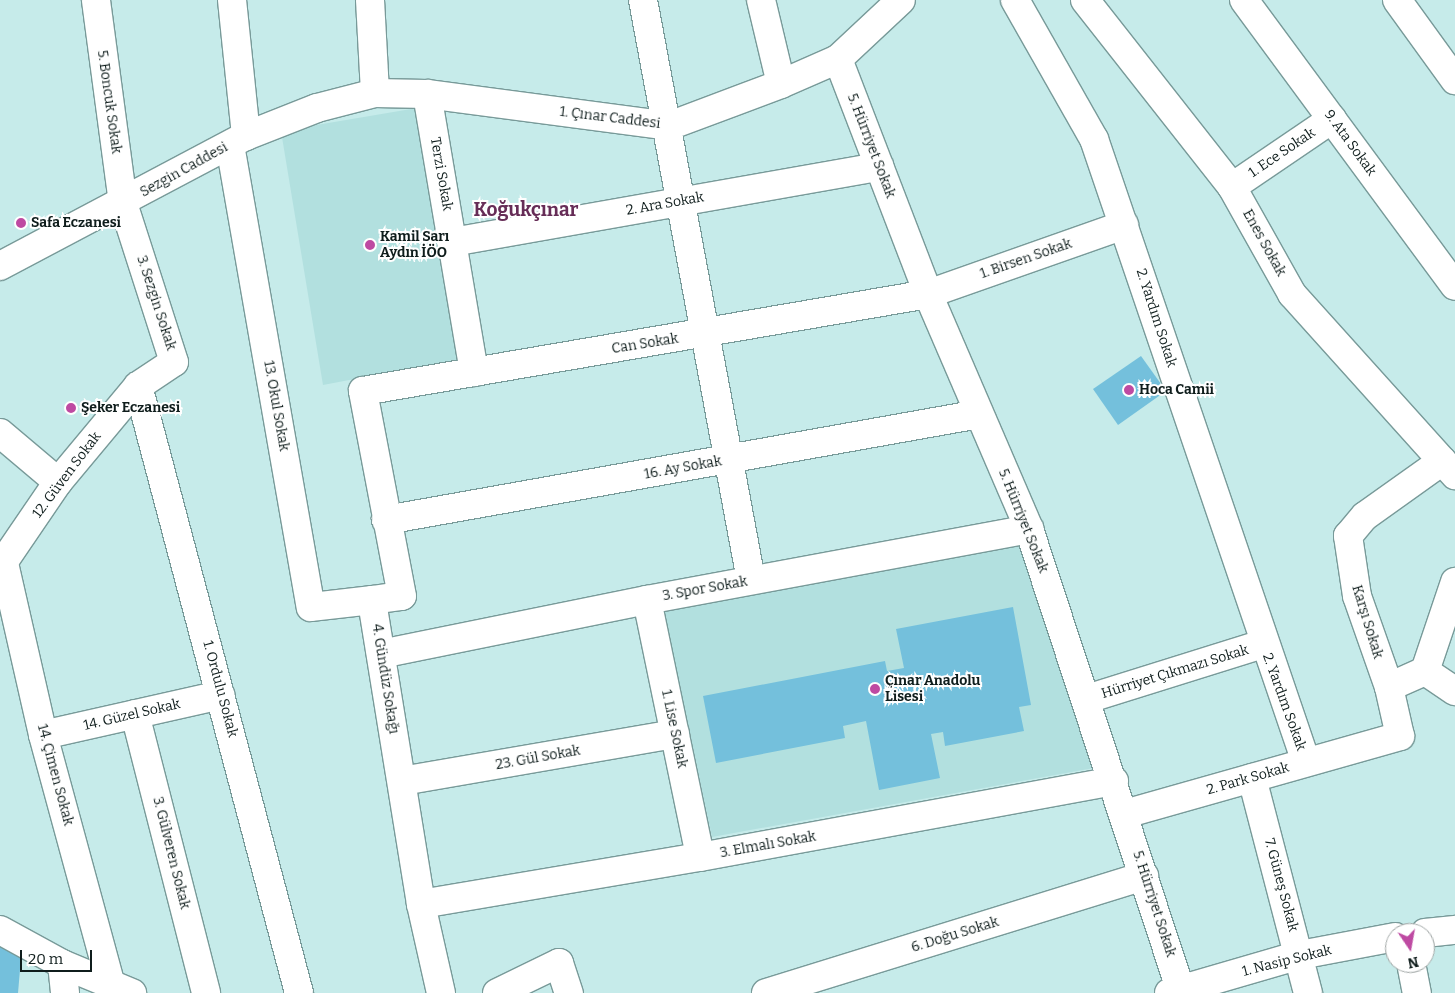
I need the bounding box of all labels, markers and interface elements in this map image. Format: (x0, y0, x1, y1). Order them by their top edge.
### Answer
street label: 5. Boncuk Sokak (93, 49, 125, 155)
street label: 5. Hürriyet Sokak (843, 91, 899, 201)
street label: 1. Çınar Caddesi (559, 103, 661, 133)
street label: 9. Ata Sokak (1320, 107, 1380, 179)
street label: 1. Ece Sokak (1245, 125, 1319, 181)
street label: Terzi Sokak (426, 136, 456, 212)
street label: Sezgin Caddesi (137, 139, 231, 201)
street label: 2. Ara Sokak (625, 189, 705, 219)
district label: Koğukçınar (473, 199, 579, 221)
street label: Enes Sokak (1239, 207, 1289, 279)
place label: Safa Eczanesi (31, 215, 121, 231)
marker: Safa Eczanesi (15, 217, 27, 229)
place label: Kamil Sarı Aydın İÖO (380, 229, 449, 262)
street label: 1. Birsen Sokak (978, 235, 1074, 283)
marker: Kamil Sarı Aydın İÖO (364, 239, 376, 251)
street label: 3. Sezgin Sokak (133, 254, 179, 352)
street label: 2. Yardım Sokak (1132, 267, 1180, 369)
street label: Can Sokak (610, 330, 680, 358)
street label: 13. Okul Sokak (260, 359, 292, 453)
place label: Hoca Camii (1139, 382, 1214, 398)
marker: Hoca Camii (1123, 384, 1135, 396)
place label: Şeker Eczanesi (81, 400, 180, 416)
marker: Şeker Eczanesi (65, 402, 77, 414)
street label: 12. Güven Sokak (29, 429, 105, 521)
street label: 16. Ay Sokak (643, 453, 723, 483)
street label: 5. Hürriyet Sokak (994, 467, 1052, 575)
street label: 3. Spor Sokak (661, 573, 749, 605)
street label: Karşı Sokak (1348, 583, 1386, 661)
street label: 4. Gündüz Sokağı (368, 623, 402, 735)
street label: 1. Ordulu Sokak (199, 639, 241, 739)
street label: Hürriyet Çıkmazı Sokak (1099, 642, 1251, 702)
street label: 2. Yardım Sokak (1259, 651, 1309, 753)
place label: Çınar Anadolu Lisesi (885, 673, 980, 706)
marker: Çınar Anadolu Lisesi (869, 683, 881, 695)
street label: 1. Lise Sokak (657, 688, 691, 770)
street label: 14. Güzel Sokak (82, 696, 182, 734)
street label: 14. Çimen Sokak (33, 722, 77, 828)
street label: 23. Gül Sokak (494, 742, 582, 774)
street label: 2. Park Sokak (1205, 759, 1291, 799)
street label: 3. Gülveren Sokak (149, 795, 193, 911)
street label: 3. Elmalı Sokak (719, 828, 817, 862)
street label: 7. Güneş Sokak (1260, 836, 1302, 934)
street label: 5. Hürriyet Sokak (1129, 849, 1179, 959)
street label: 6. Doğu Sokak (909, 914, 1001, 956)
north arrow (1385, 923, 1435, 973)
scale bar (22, 940, 95, 972)
street label: 1. Nasip Sokak (1241, 942, 1333, 980)
text: 20 m (28, 950, 63, 968)
text: N (1406, 953, 1420, 972)

